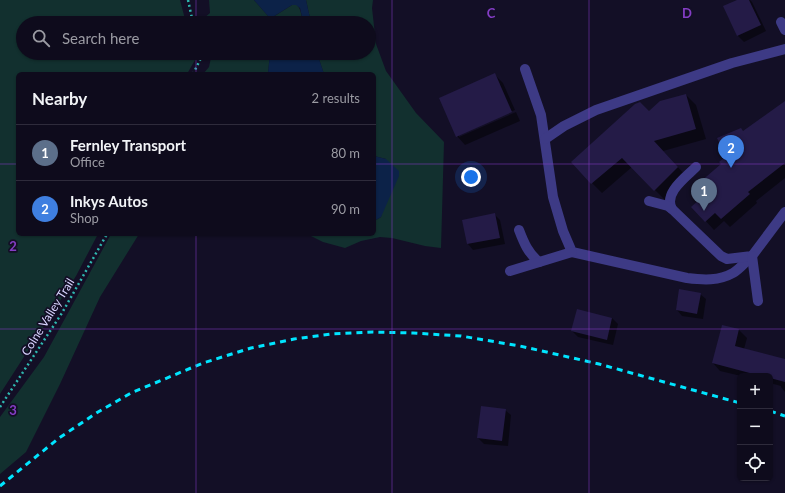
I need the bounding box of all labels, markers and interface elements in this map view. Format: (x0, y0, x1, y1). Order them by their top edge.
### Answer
text: C (487, 5, 496, 21)
text: D (682, 5, 692, 21)
search box (16, 16, 376, 60)
icon: search (30, 27, 52, 49)
text: Search here (62, 29, 139, 47)
text: Nearby (32, 88, 87, 109)
text: 2 results (312, 90, 360, 106)
pin: 2 (718, 135, 744, 168)
text: Fernley Transport (70, 136, 186, 154)
text: 1 (41, 145, 49, 161)
text: 80 m (331, 145, 360, 161)
text: Office (70, 154, 105, 170)
your location (461, 167, 481, 187)
pin: 1 (691, 178, 717, 211)
text: Inkys Autos (70, 192, 148, 210)
text: 2 (41, 201, 49, 217)
text: 90 m (331, 201, 360, 217)
text: Shop (70, 210, 99, 226)
text: 2 (9, 238, 17, 254)
street label: Colne Valley Trail (18, 275, 77, 358)
map controls (737, 373, 773, 481)
button: + (737, 373, 773, 409)
text: 3 (9, 402, 17, 418)
button: − (737, 409, 773, 445)
button: locate (737, 445, 773, 481)

